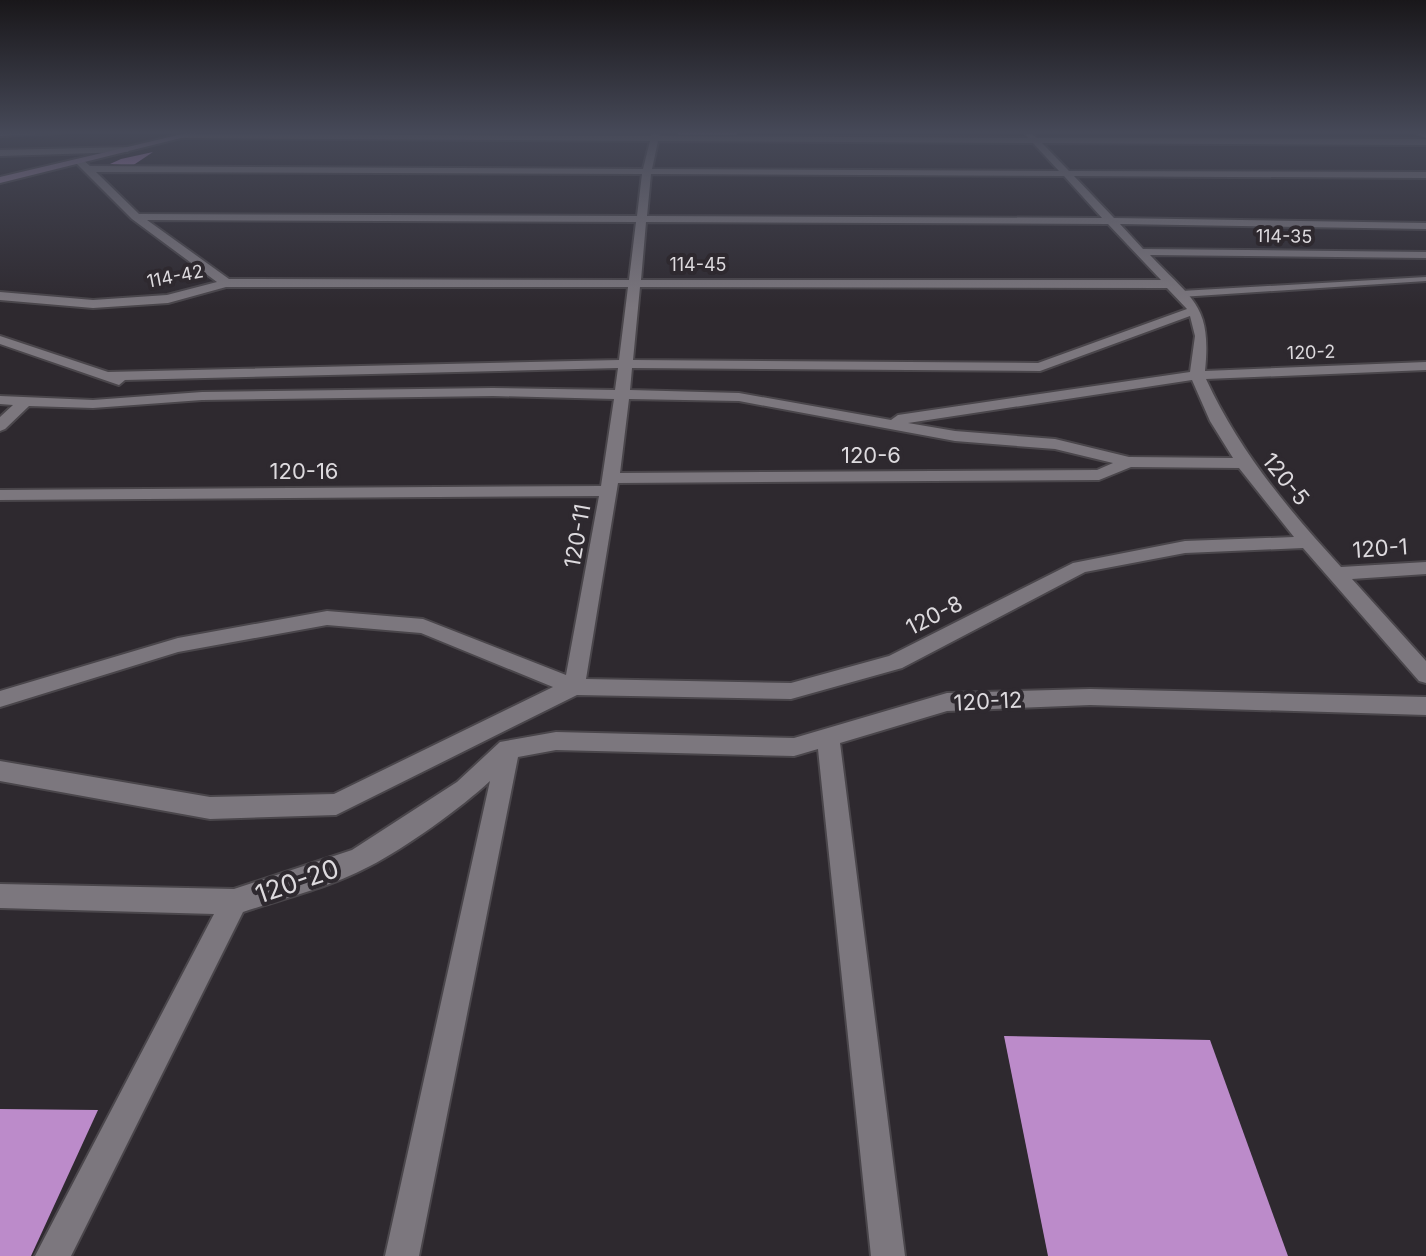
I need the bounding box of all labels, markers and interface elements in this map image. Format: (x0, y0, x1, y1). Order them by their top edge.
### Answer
street label: 114-35 (1256, 225, 1312, 247)
street label: 114-45 (669, 254, 727, 275)
street label: 114-42 (145, 260, 205, 292)
street label: 120-2 (1286, 341, 1336, 363)
street label: 120-6 (841, 442, 901, 468)
street label: 120-5 (1257, 448, 1315, 510)
street label: 120-16 (270, 458, 338, 484)
street label: 120-11 (559, 502, 595, 570)
street label: 120-1 (1352, 533, 1408, 563)
street label: 120-8 (901, 590, 967, 640)
street label: 120-12 (953, 686, 1023, 716)
street label: 120-20 (251, 852, 343, 910)

